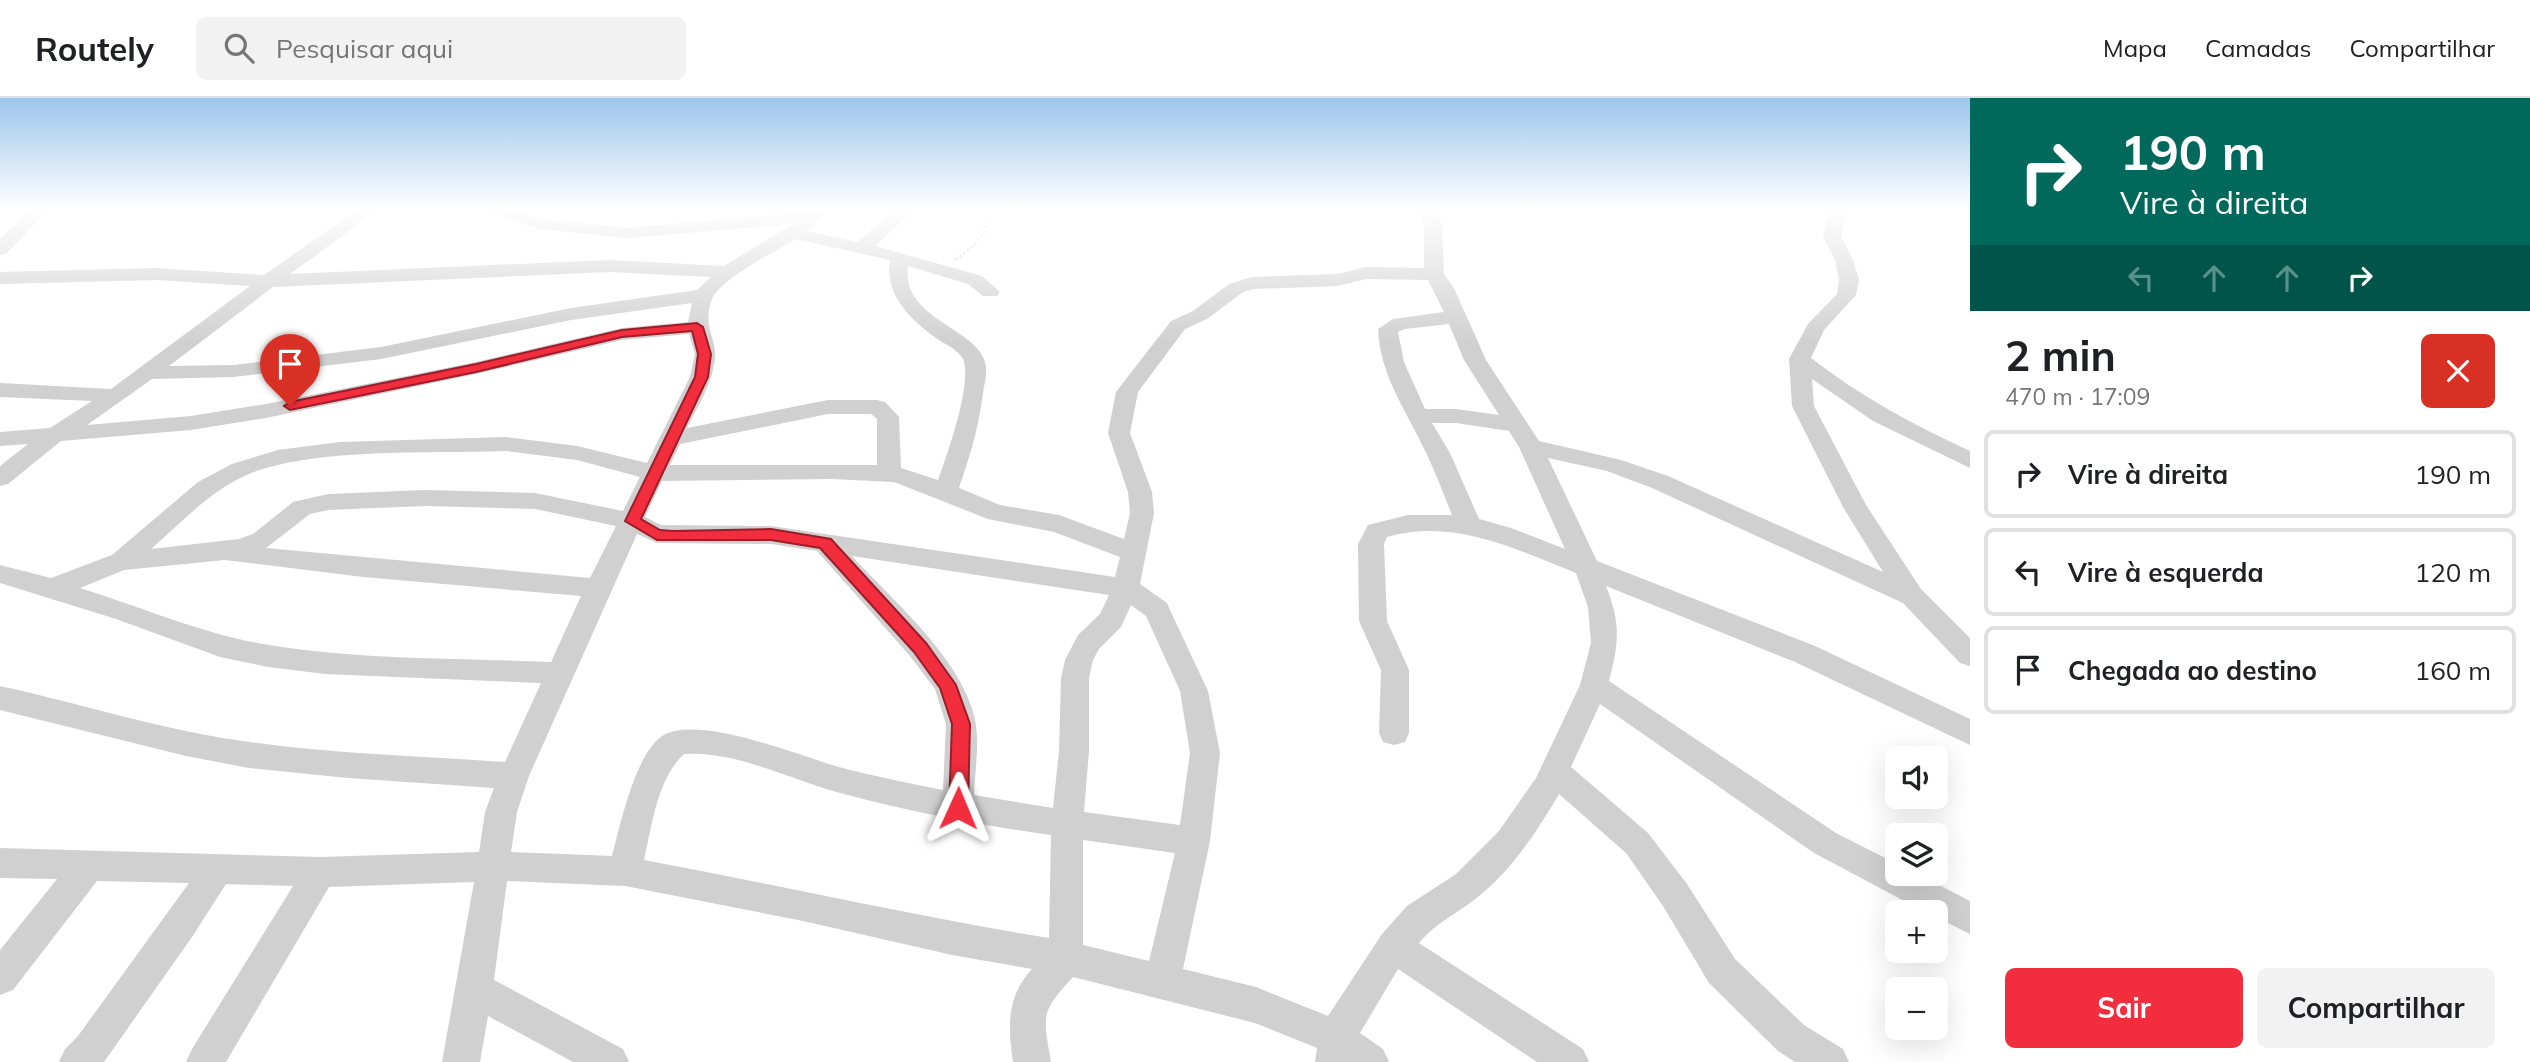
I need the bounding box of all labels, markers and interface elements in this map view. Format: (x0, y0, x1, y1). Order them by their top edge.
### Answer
search box (196, 17, 686, 80)
text: Routely (35, 28, 154, 69)
icon: search (220, 29, 258, 67)
text: Pesquisar aqui (276, 32, 453, 65)
text: Mapa (2103, 33, 2167, 63)
text: Camadas (2205, 33, 2312, 63)
text: Compartilhar (2350, 33, 2495, 63)
text: 190 m (2120, 121, 2266, 182)
icon: right (2005, 126, 2096, 217)
text: Vire à direita (2120, 182, 2308, 222)
icon: left (2122, 259, 2160, 297)
icon: ahead (2195, 259, 2233, 297)
icon: ahead (2268, 259, 2306, 297)
icon: right (2341, 259, 2379, 297)
text: 2 min (2005, 329, 2116, 382)
pin (260, 334, 320, 406)
button: close (2421, 334, 2495, 408)
icon: arrive (271, 345, 309, 383)
text: 470 m · 17:09 (2005, 382, 2150, 411)
icon: right (2009, 455, 2047, 493)
text: Vire à direita (2068, 458, 2228, 491)
text: 190 m (2415, 458, 2491, 491)
icon: left (2009, 553, 2047, 591)
text: Vire à esquerda (2068, 556, 2264, 589)
text: 120 m (2415, 556, 2491, 589)
icon: arrive (2009, 651, 2047, 689)
text: Chegada ao destino (2068, 654, 2317, 687)
text: 160 m (2415, 654, 2491, 687)
map controls (1885, 746, 1948, 1040)
button: sound (1885, 746, 1948, 809)
position arrow (921, 771, 995, 845)
button: layers (1885, 823, 1948, 886)
button: + (1885, 900, 1948, 963)
button: Sair (2005, 968, 2243, 1048)
button: Compartilhar (2257, 968, 2495, 1048)
button: − (1885, 977, 1948, 1040)

